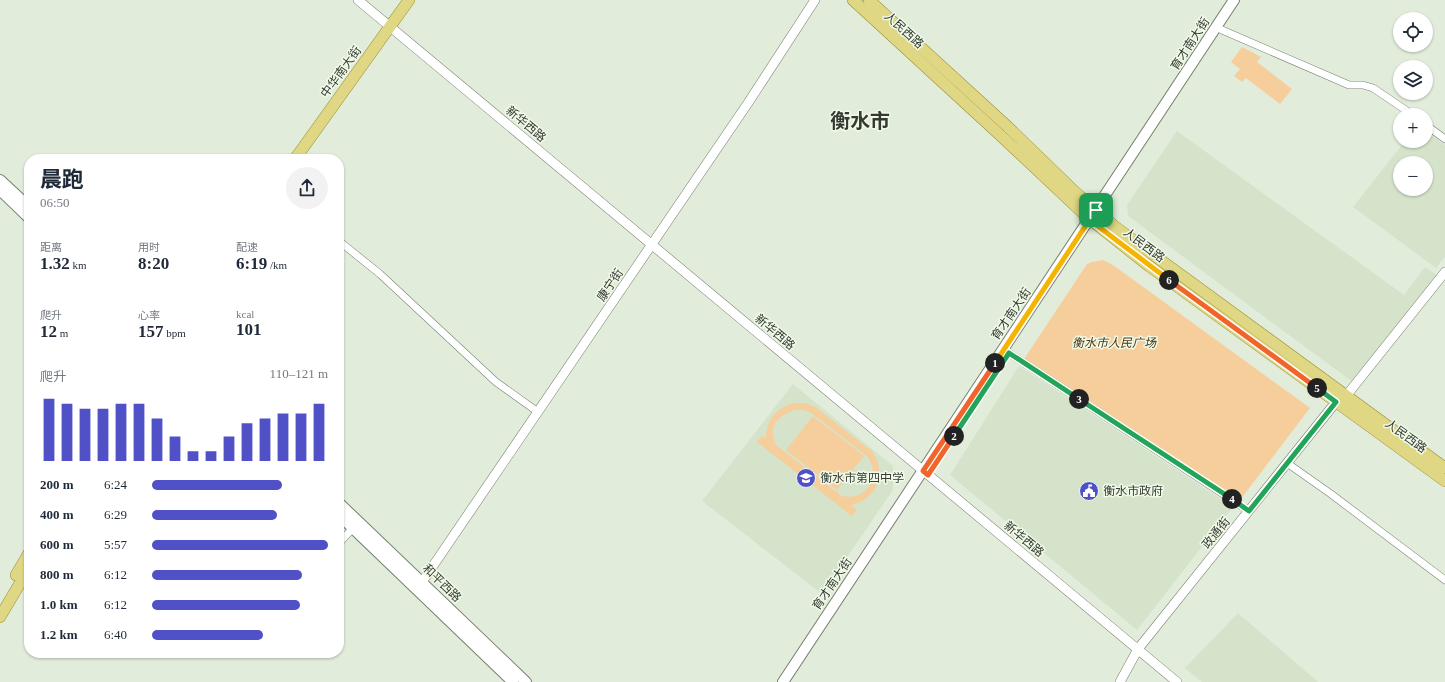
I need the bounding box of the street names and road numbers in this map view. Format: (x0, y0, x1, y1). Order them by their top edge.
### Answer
street label: 人民西路 (881, 9, 927, 51)
street label: 育才南大街 (1168, 15, 1212, 73)
street label: 中华南大街 (318, 44, 364, 100)
street label: 新华西路 (503, 103, 549, 145)
street label: 人民西路 (1121, 225, 1167, 265)
street label: 康宁街 (594, 266, 626, 304)
street label: 育才南大街 (988, 285, 1034, 343)
street label: 新华西路 (752, 311, 798, 353)
street label: 人民西路 (1382, 416, 1430, 456)
street label: 政通街 (1199, 515, 1233, 551)
street label: 新华西路 (1001, 518, 1047, 560)
street label: 育才南大街 (809, 555, 855, 613)
street label: 和平西路 (420, 561, 464, 605)

